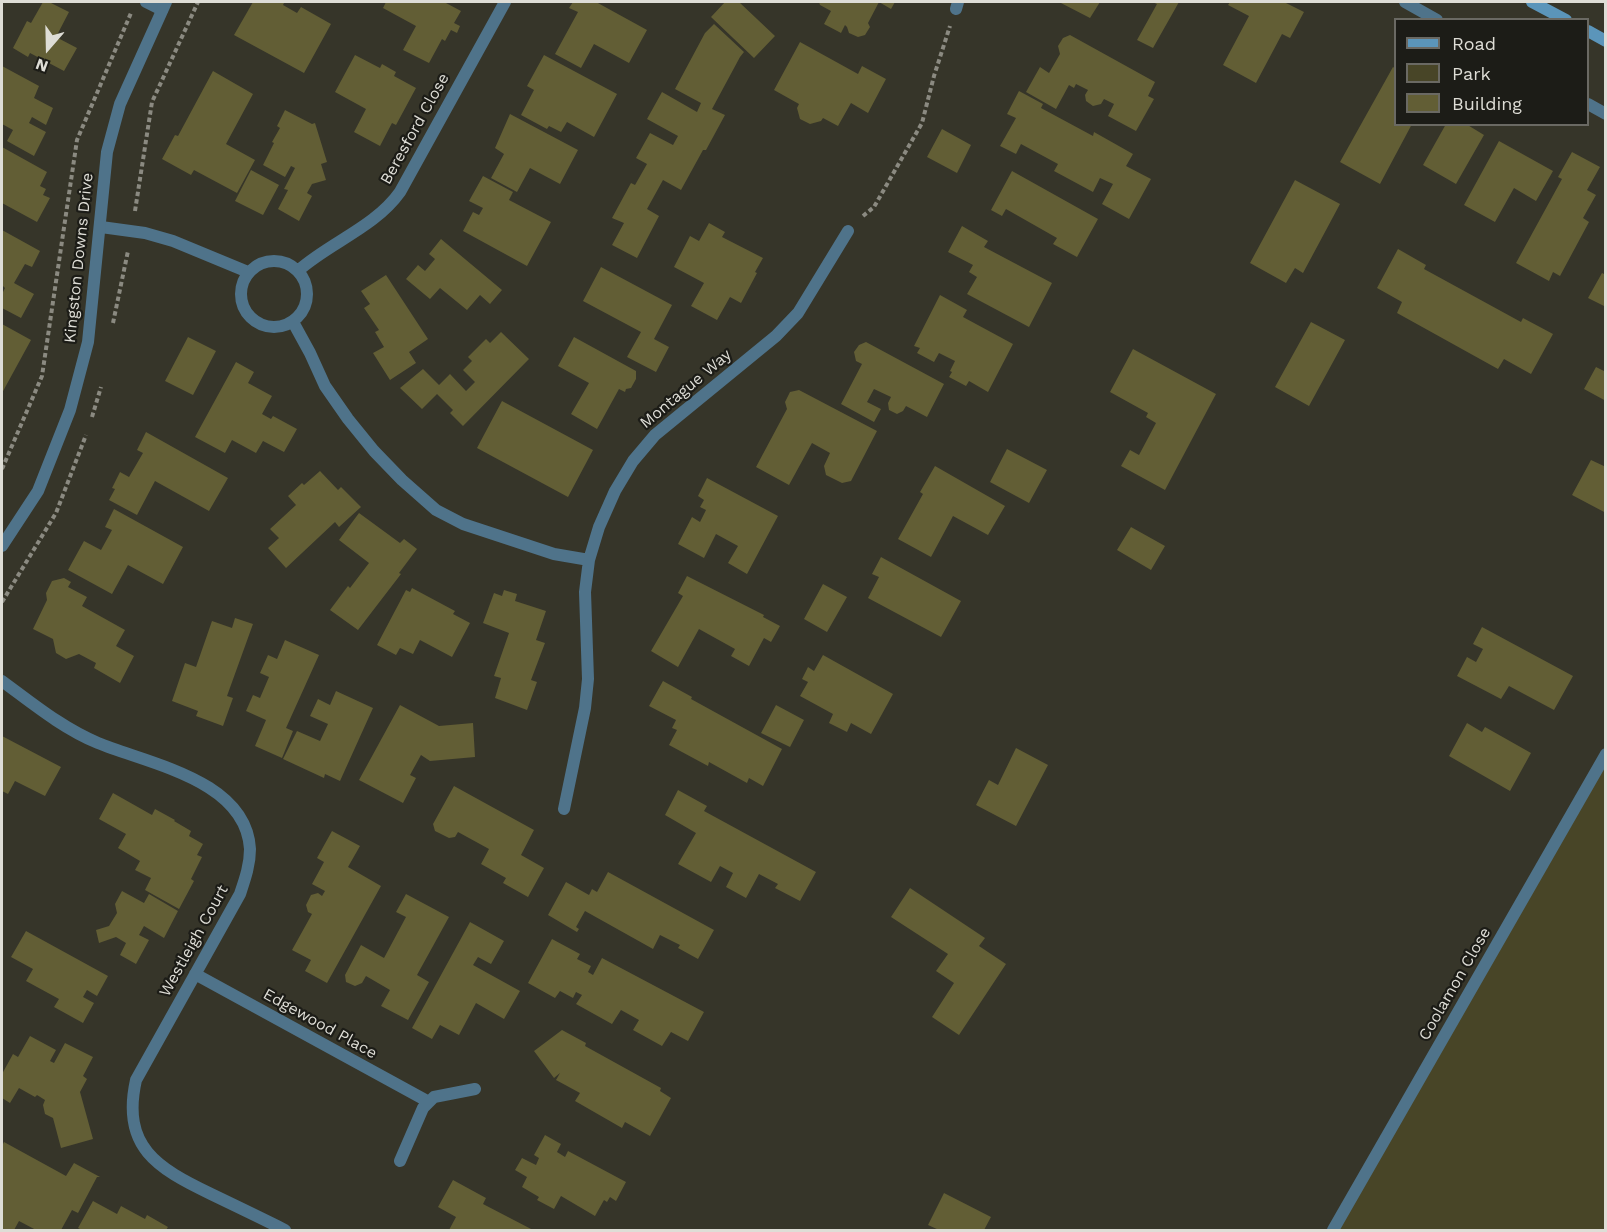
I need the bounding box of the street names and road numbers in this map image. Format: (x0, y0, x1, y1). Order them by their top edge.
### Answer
street label: Beresford Close (377, 70, 453, 188)
street label: Kingston Downs Drive (61, 172, 97, 344)
street label: Montague Way (636, 345, 736, 433)
street label: Westleigh Court (155, 882, 233, 1000)
street label: Coolamon Close (1415, 924, 1495, 1044)
street label: Edgewood Place (260, 985, 380, 1063)

